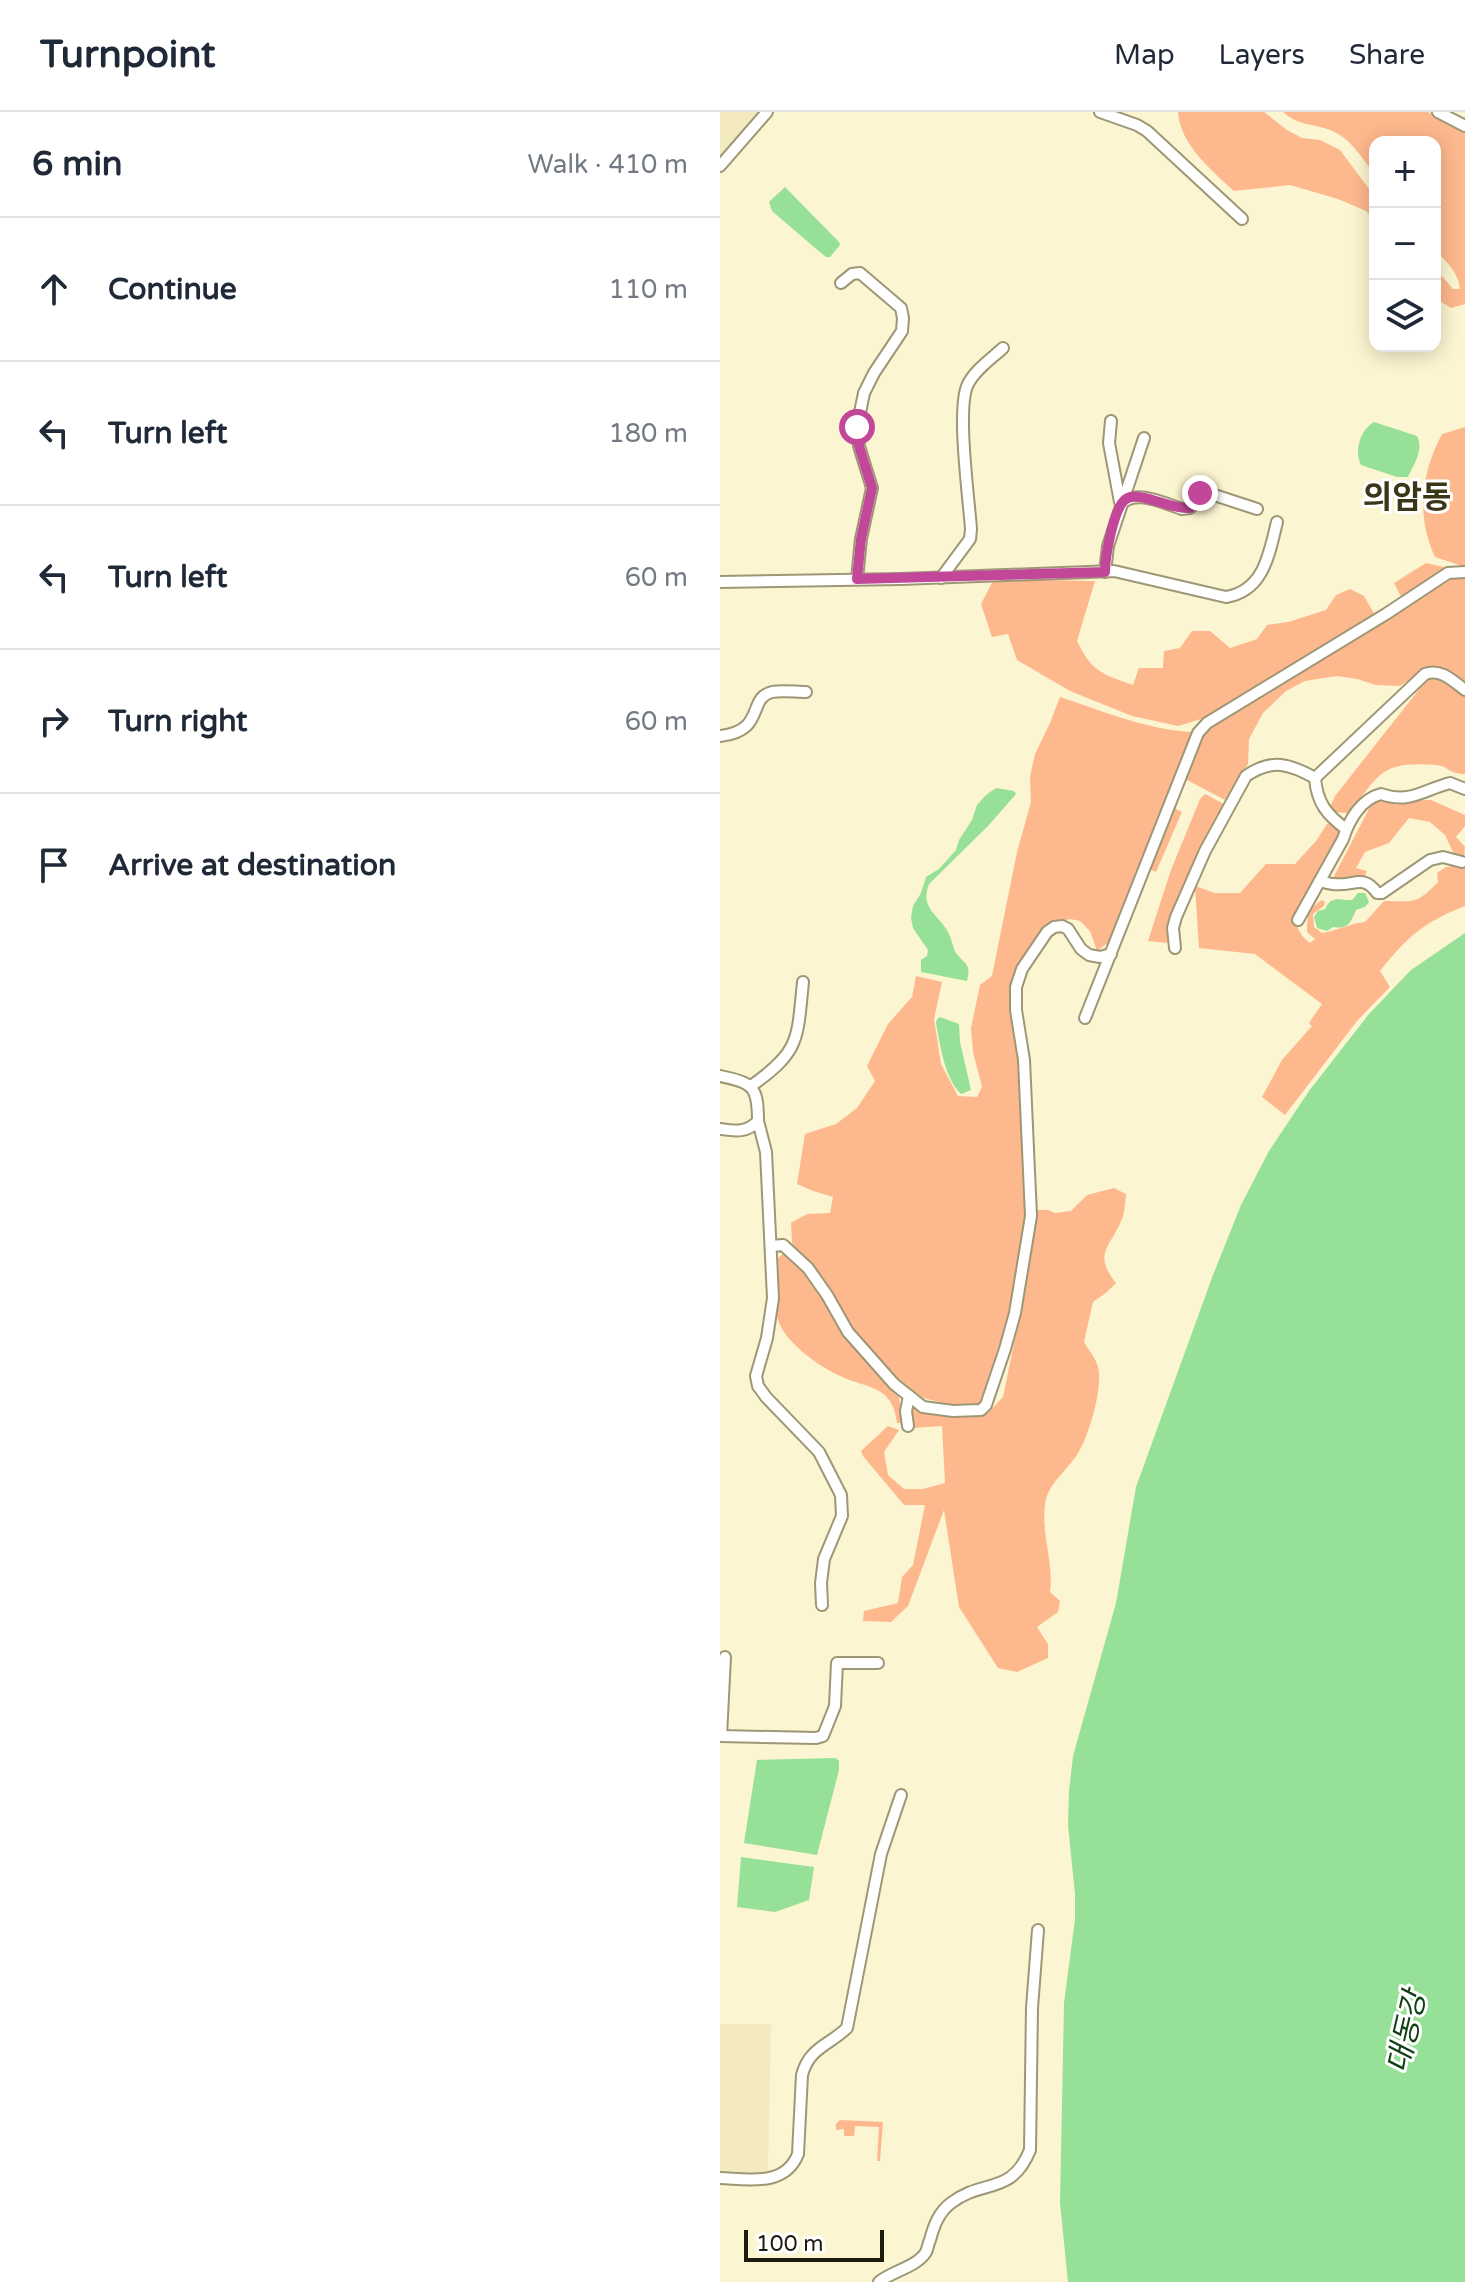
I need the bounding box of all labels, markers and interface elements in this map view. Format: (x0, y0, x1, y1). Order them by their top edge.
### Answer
text: Turnpoint (40, 32, 215, 78)
text: Map (1114, 38, 1175, 72)
text: Layers (1219, 38, 1305, 72)
text: Share (1349, 38, 1425, 72)
map controls (1369, 136, 1441, 352)
button: + (1369, 136, 1441, 208)
text: 6 min (32, 144, 123, 185)
text: Walk · 410 m (528, 149, 688, 180)
button: − (1369, 208, 1441, 280)
icon: ahead (32, 267, 76, 311)
text: Continue (108, 271, 237, 308)
text: 110 m (608, 274, 688, 305)
button: layers (1369, 280, 1441, 352)
route start (839, 409, 875, 445)
icon: left (32, 411, 76, 455)
text: Turn left (108, 415, 227, 452)
text: 180 m (608, 418, 688, 449)
route end (1182, 475, 1218, 511)
district label: 의암동 (1363, 479, 1451, 517)
icon: left (32, 555, 76, 599)
text: Turn left (108, 559, 227, 596)
text: 60 m (625, 562, 688, 593)
icon: right (32, 699, 76, 743)
text: Turn right (108, 703, 248, 740)
text: 60 m (625, 706, 688, 737)
icon: arrive (32, 843, 76, 887)
text: Arrive at destination (108, 847, 396, 884)
water label: 대동강 (1380, 1984, 1435, 2077)
scale bar (744, 2226, 884, 2262)
text: 100 m (756, 2231, 823, 2257)

